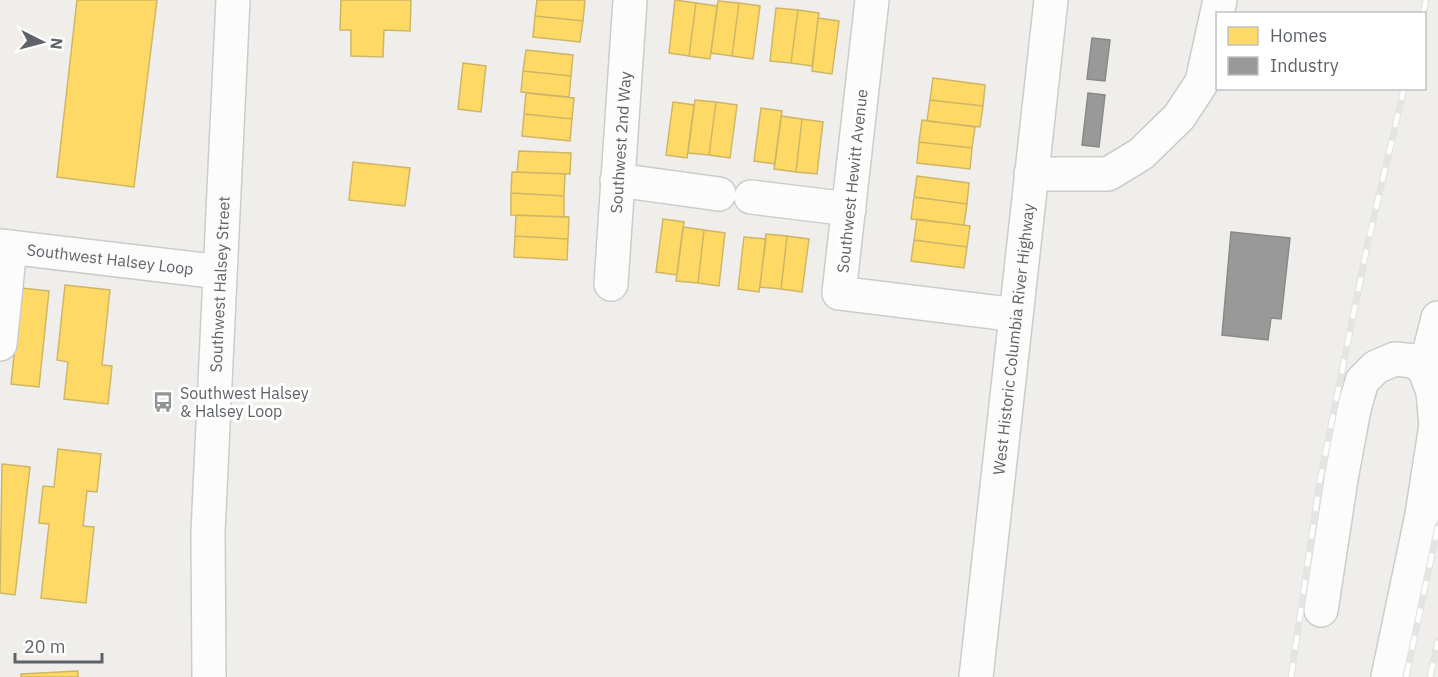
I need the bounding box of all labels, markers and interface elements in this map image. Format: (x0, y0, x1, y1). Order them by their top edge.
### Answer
north arrow (12, 12, 72, 72)
legend (1216, 12, 1426, 90)
text: Homes (1270, 24, 1327, 47)
text: N (46, 37, 67, 50)
text: Industry (1270, 54, 1339, 77)
street label: Southwest 2nd Way (606, 71, 635, 214)
street label: Southwest Hewitt Avenue (832, 88, 872, 274)
street label: Southwest Halsey Street (206, 196, 234, 373)
street label: West Historic Columbia River Highway (988, 202, 1038, 476)
street label: Southwest Halsey Loop (26, 239, 195, 279)
place label: Southwest Halsey & Halsey Loop (180, 383, 309, 421)
bus stop icon: Southwest Halsey & Halsey Loop (151, 390, 175, 414)
scale bar (15, 626, 102, 664)
text: 20 m (24, 635, 66, 658)

